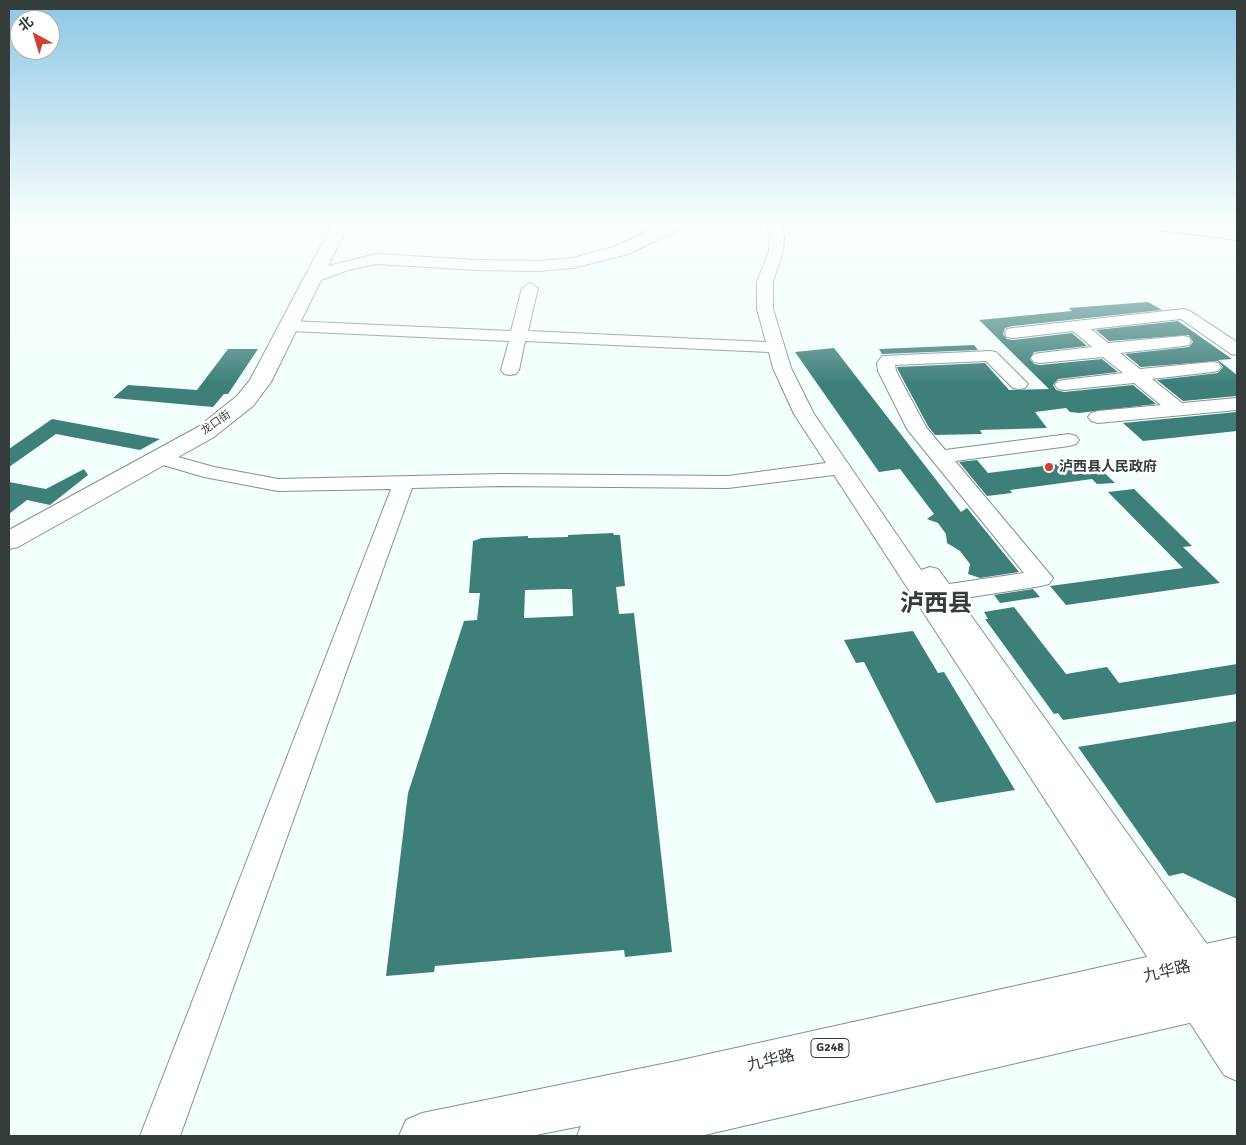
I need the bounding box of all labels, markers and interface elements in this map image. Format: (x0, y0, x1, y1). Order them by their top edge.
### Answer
north arrow (10, 10, 60, 60)
text: 北 (15, 13, 37, 35)
street label: 龙口街 (199, 408, 233, 438)
place label: 泸西县人民政府 (1059, 459, 1157, 475)
marker: 泸西县人民政府 (1043, 461, 1055, 473)
district label: 泸西县 (900, 591, 972, 619)
street label: 九华路 (1141, 957, 1193, 987)
road number: G248 (811, 1038, 849, 1058)
street label: 九华路 (745, 1046, 797, 1076)

